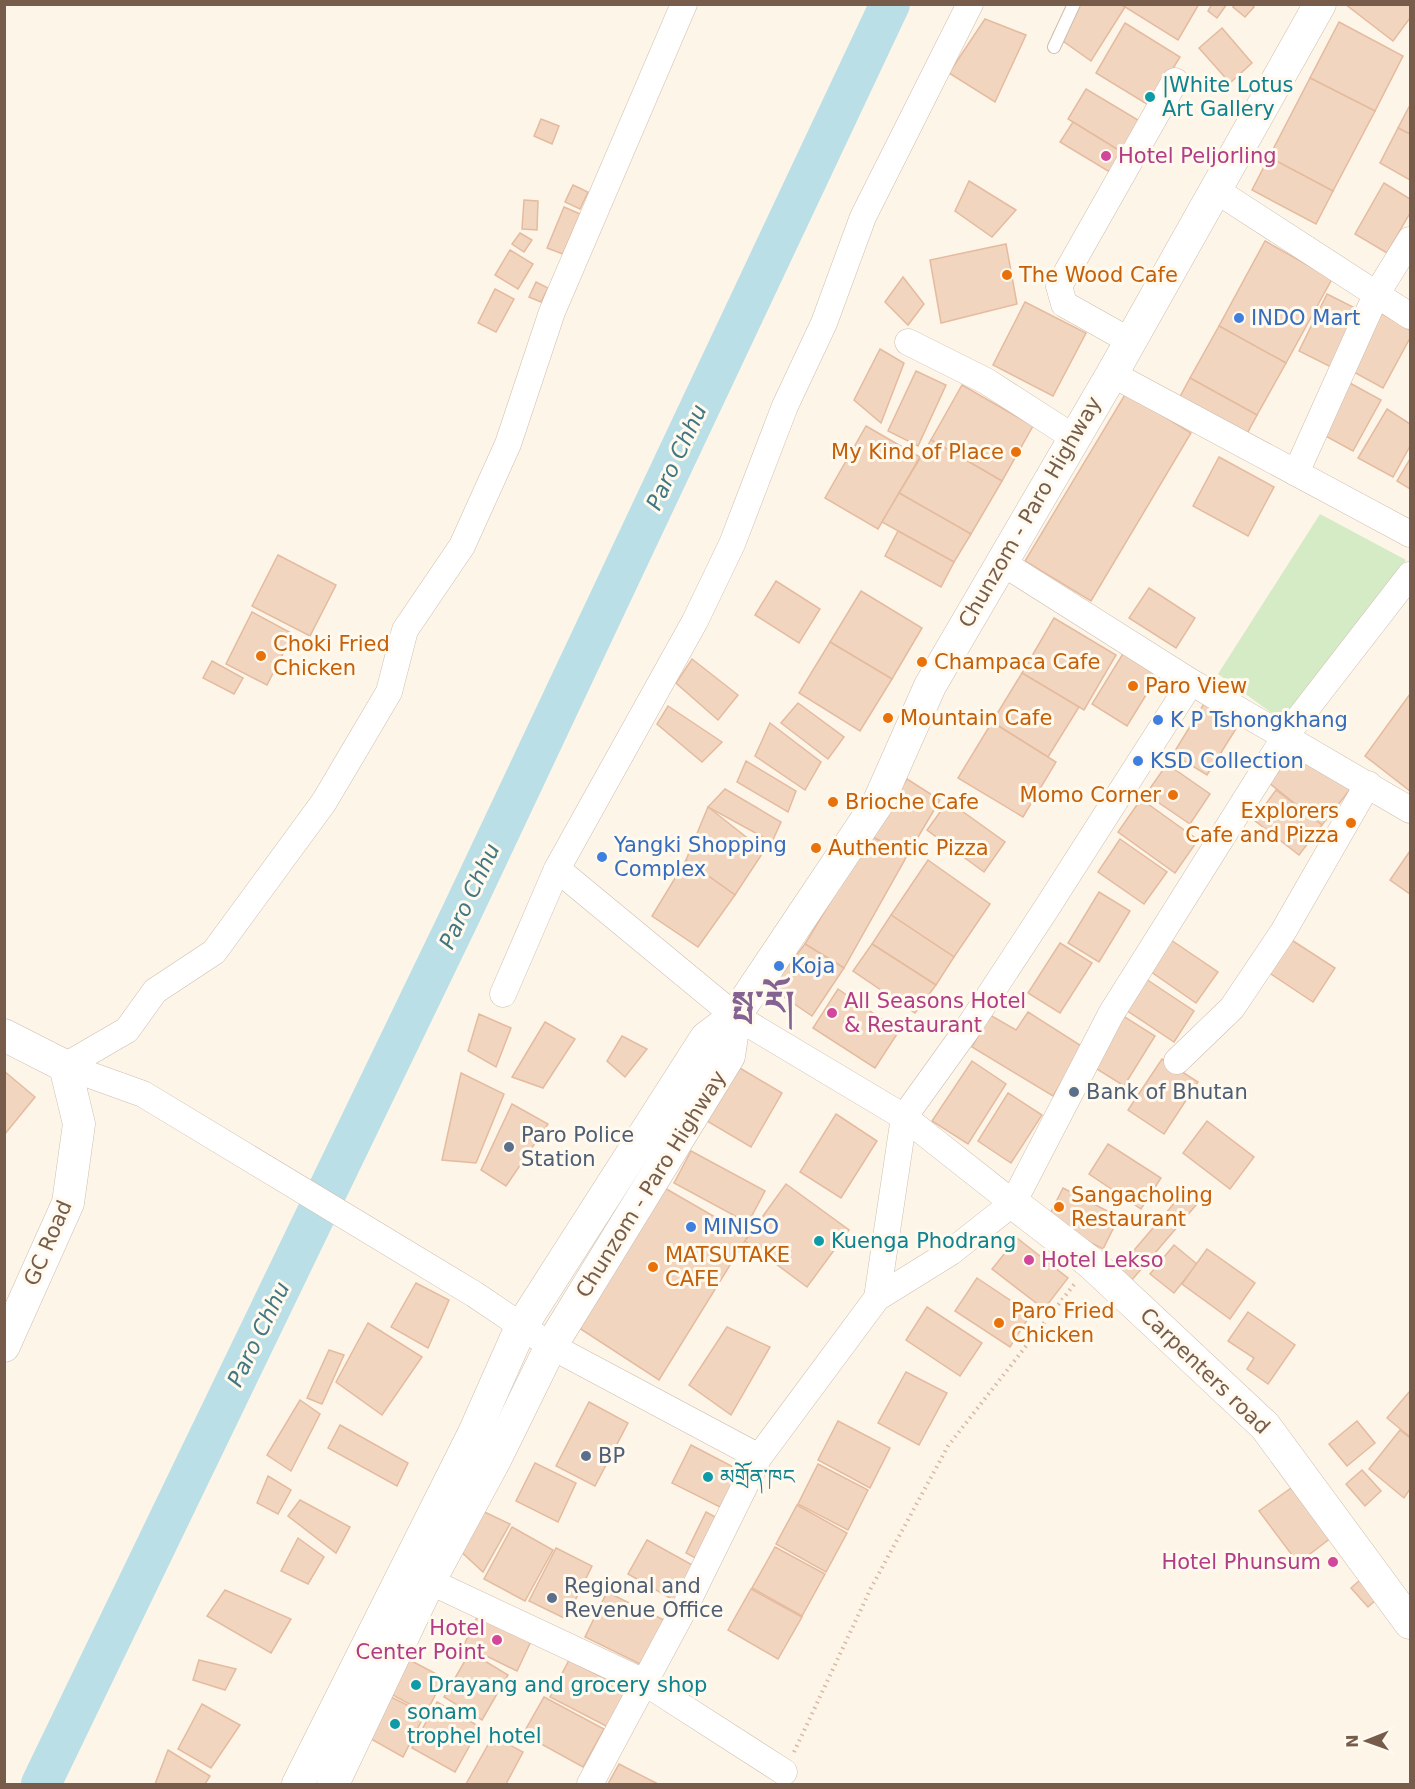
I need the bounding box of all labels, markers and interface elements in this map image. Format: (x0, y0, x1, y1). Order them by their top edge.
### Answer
place label: |White Lotus Art Gallery (1162, 73, 1293, 121)
marker: |White Lotus Art Gallery (1143, 90, 1157, 104)
place label: Hotel Peljorling (1118, 144, 1277, 168)
marker: Hotel Peljorling (1099, 149, 1113, 163)
place label: The Wood Cafe (1018, 263, 1178, 287)
marker: The Wood Cafe (1000, 268, 1014, 282)
place label: INDO Mart (1251, 306, 1360, 330)
marker: INDO Mart (1232, 311, 1246, 325)
street label: Chunzom - Paro Highway (954, 392, 1106, 632)
water label: Paro Chhu (641, 401, 712, 514)
place label: My Kind of Place (831, 440, 1004, 464)
marker: My Kind of Place (1009, 445, 1023, 459)
place label: Choki Fried Chicken (273, 632, 390, 680)
marker: Choki Fried Chicken (254, 649, 268, 663)
place label: Champaca Cafe (934, 650, 1100, 674)
marker: Champaca Cafe (915, 655, 929, 669)
place label: Paro View (1145, 674, 1247, 698)
marker: Paro View (1126, 679, 1140, 693)
place label: Mountain Cafe (900, 706, 1052, 730)
place label: K P Tshongkhang (1170, 708, 1348, 732)
marker: Mountain Cafe (881, 711, 895, 725)
marker: K P Tshongkhang (1151, 713, 1165, 727)
place label: KSD Collection (1150, 749, 1304, 773)
marker: KSD Collection (1131, 754, 1145, 768)
place label: Momo Corner (1019, 783, 1161, 807)
marker: Momo Corner (1166, 788, 1180, 802)
place label: Brioche Cafe (845, 790, 979, 814)
marker: Brioche Cafe (826, 795, 840, 809)
place label: Explorers Cafe and Pizza (1185, 799, 1339, 847)
marker: Explorers Cafe and Pizza (1344, 816, 1358, 830)
place label: Yangki Shopping Complex (613, 833, 787, 881)
place label: Authentic Pizza (828, 836, 989, 860)
water label: Paro Chhu (434, 840, 505, 953)
marker: Authentic Pizza (809, 841, 823, 855)
marker: Yangki Shopping Complex (595, 850, 609, 864)
place label: Koja (791, 954, 835, 978)
marker: Koja (772, 959, 786, 973)
district label: སྤ་རོ། (731, 976, 795, 1030)
place label: All Seasons Hotel & Restaurant (844, 989, 1026, 1037)
marker: All Seasons Hotel & Restaurant (825, 1006, 839, 1020)
street label: Chunzom - Paro Highway (571, 1066, 731, 1302)
place label: Bank of Bhutan (1086, 1080, 1248, 1104)
marker: Bank of Bhutan (1067, 1085, 1081, 1099)
place label: Paro Police Station (521, 1123, 634, 1171)
marker: Paro Police Station (502, 1140, 516, 1154)
place label: Sangacholing Restaurant (1071, 1183, 1213, 1231)
street label: GC Road (19, 1197, 77, 1289)
marker: Sangacholing Restaurant (1052, 1200, 1066, 1214)
place label: MINISO (703, 1215, 779, 1239)
marker: MINISO (684, 1220, 698, 1234)
place label: Kuenga Phodrang (831, 1229, 1016, 1253)
marker: Kuenga Phodrang (812, 1234, 826, 1248)
place label: MATSUTAKE CAFE (665, 1243, 790, 1291)
place label: Hotel Lekso (1041, 1248, 1164, 1272)
marker: Hotel Lekso (1022, 1253, 1036, 1267)
marker: MATSUTAKE CAFE (646, 1260, 660, 1274)
water label: Paro Chhu (222, 1278, 295, 1391)
place label: Paro Fried Chicken (1011, 1299, 1115, 1347)
street label: Carpenters road (1135, 1303, 1275, 1439)
marker: Paro Fried Chicken (992, 1316, 1006, 1330)
place label: BP (598, 1444, 625, 1468)
marker: BP (579, 1449, 593, 1463)
place label: མགྲོན་ཁང (720, 1461, 796, 1494)
marker: མགྲོན་ཁང (701, 1470, 715, 1484)
place label: Hotel Phunsum (1161, 1550, 1321, 1574)
marker: Hotel Phunsum (1326, 1555, 1340, 1569)
place label: Regional and Revenue Office (564, 1574, 723, 1622)
marker: Regional and Revenue Office (545, 1591, 559, 1605)
place label: Hotel Center Point (356, 1616, 485, 1664)
marker: Hotel Center Point (490, 1633, 504, 1647)
place label: Drayang and grocery shop (428, 1673, 707, 1697)
marker: Drayang and grocery shop (409, 1678, 423, 1692)
place label: sonam trophel hotel (407, 1700, 541, 1748)
north arrow (1337, 1711, 1397, 1771)
marker: sonam trophel hotel (388, 1717, 402, 1731)
text: N (1343, 1734, 1362, 1748)

